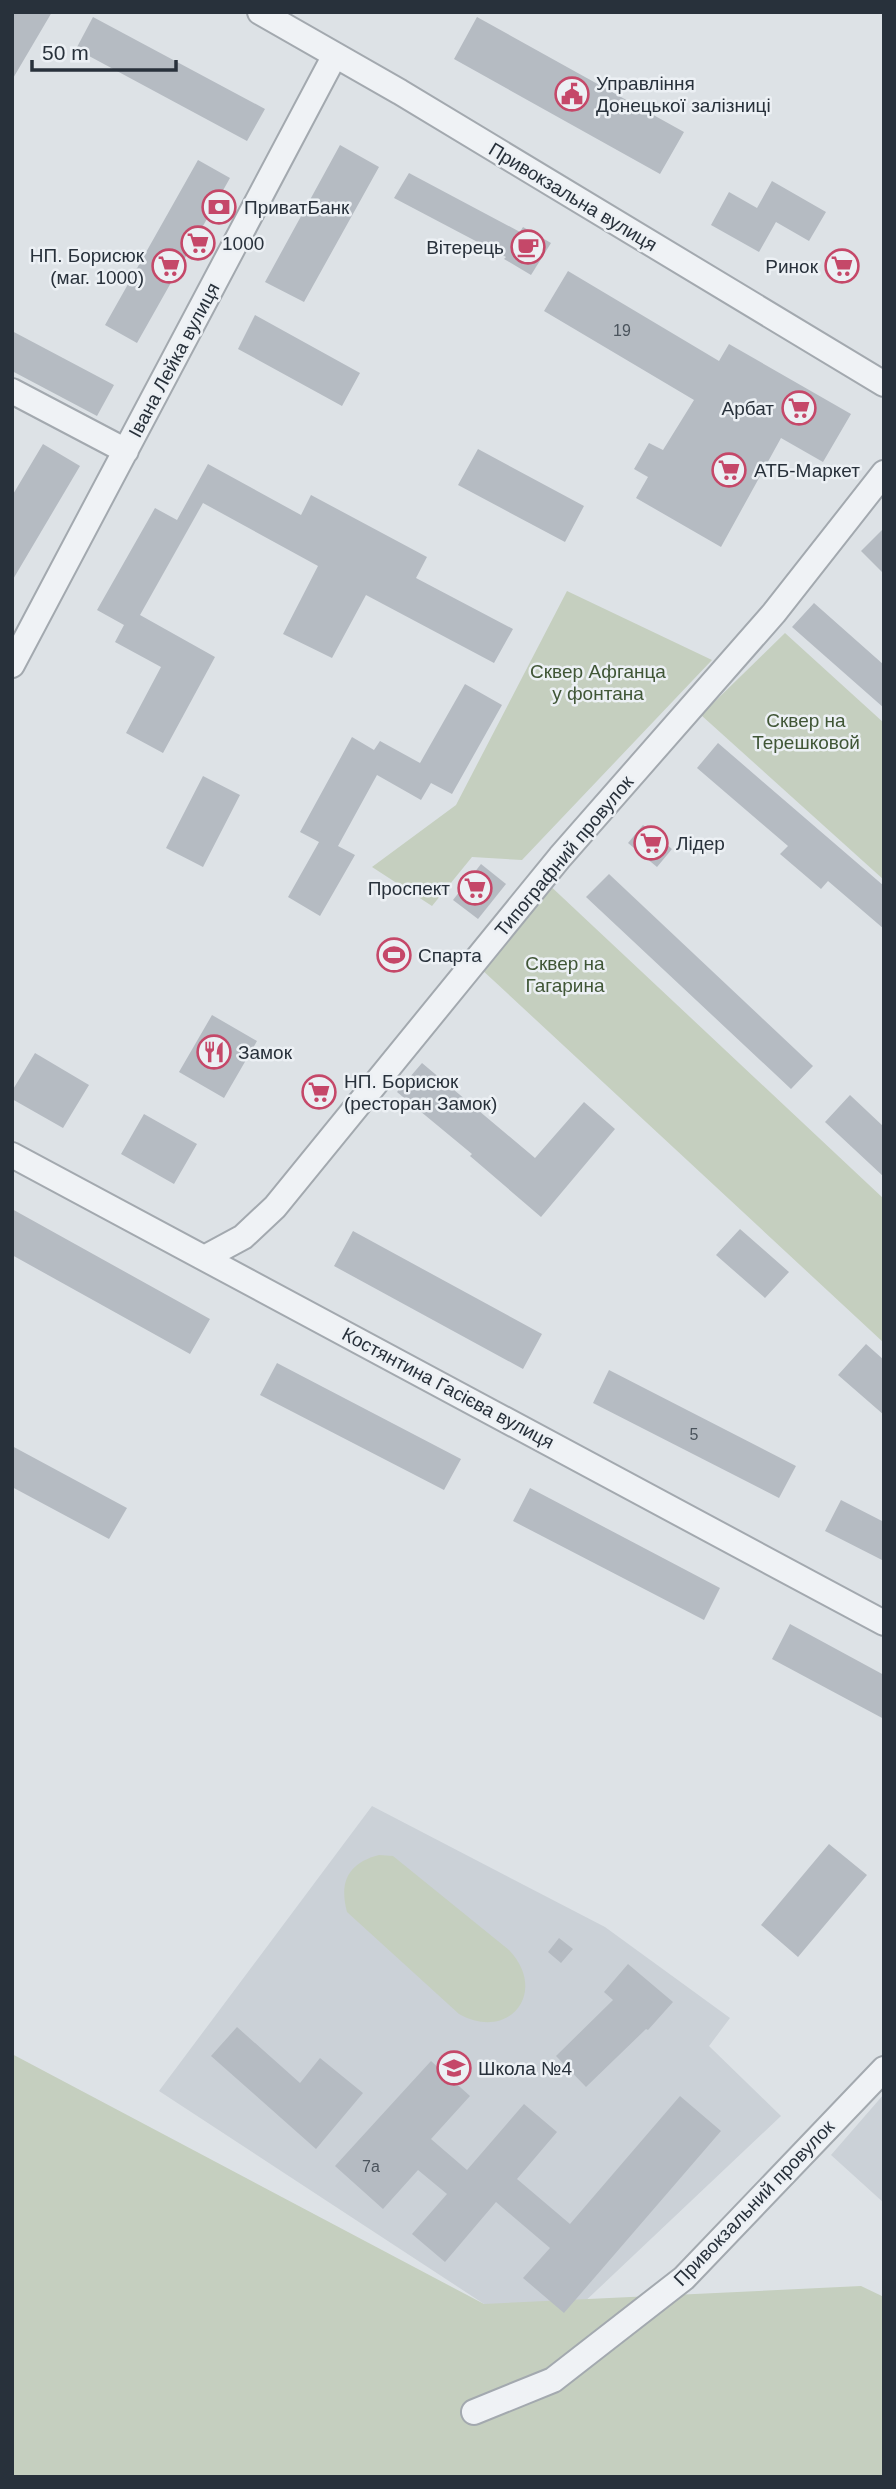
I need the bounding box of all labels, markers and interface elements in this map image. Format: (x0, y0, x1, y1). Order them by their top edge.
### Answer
scale bar (32, 28, 175, 72)
text: 50 m (42, 41, 89, 64)
place label: Управління Донецької залізниці (596, 73, 771, 116)
public building icon: Управління Донецької залізниці (553, 75, 591, 113)
street label: Привокзальна вулиця (485, 139, 661, 255)
bank icon: ПриватБанк (200, 188, 238, 226)
place label: ПриватБанк (244, 197, 350, 218)
supermarket icon: 1000 (179, 224, 217, 262)
cafe icon: Вітерець (509, 228, 547, 266)
place label: 1000 (222, 233, 264, 254)
place label: Вітерець (426, 237, 504, 258)
place label: НП. Борисюк (маг. 1000) (30, 245, 145, 288)
supermarket icon: НП. Борисюк (маг. 1000) (150, 247, 188, 285)
supermarket icon: Ринок (823, 247, 861, 285)
place label: Ринок (765, 256, 819, 277)
street label: Івана Лейка вулиця (124, 279, 224, 441)
house number: 19 (613, 322, 631, 339)
supermarket icon: Арбат (780, 389, 818, 427)
place label: Арбат (721, 398, 774, 419)
supermarket icon: АТБ-Маркет (710, 451, 748, 489)
place label: АТБ-Маркет (754, 460, 860, 481)
park label: Сквер Афганца у фонтана (530, 661, 666, 704)
park label: Сквер на Терешковой (752, 710, 860, 753)
street label: Типографний провулок (491, 771, 638, 941)
supermarket icon: Лідер (632, 824, 670, 862)
place label: Лідер (676, 833, 725, 854)
supermarket icon: Проспект (456, 869, 494, 907)
place label: Проспект (368, 878, 450, 899)
sports icon: Спарта (375, 936, 413, 974)
place label: Спарта (418, 945, 482, 966)
park label: Сквер на Гагарина (525, 953, 605, 996)
restaurant icon: Замок (195, 1033, 233, 1071)
place label: Замок (238, 1042, 293, 1063)
place label: НП. Борисюк (ресторан Замок) (344, 1071, 497, 1114)
supermarket icon: НП. Борисюк (ресторан Замок) (300, 1073, 338, 1111)
street label: Костянтина Гасієва вулиця (339, 1323, 557, 1453)
house number: 5 (690, 1426, 699, 1443)
school or university icon: Школа №4 (435, 2049, 473, 2087)
place label: Школа №4 (478, 2058, 572, 2079)
street label: Привокзальний провулок (670, 2116, 839, 2290)
house number: 7а (362, 2158, 380, 2175)

